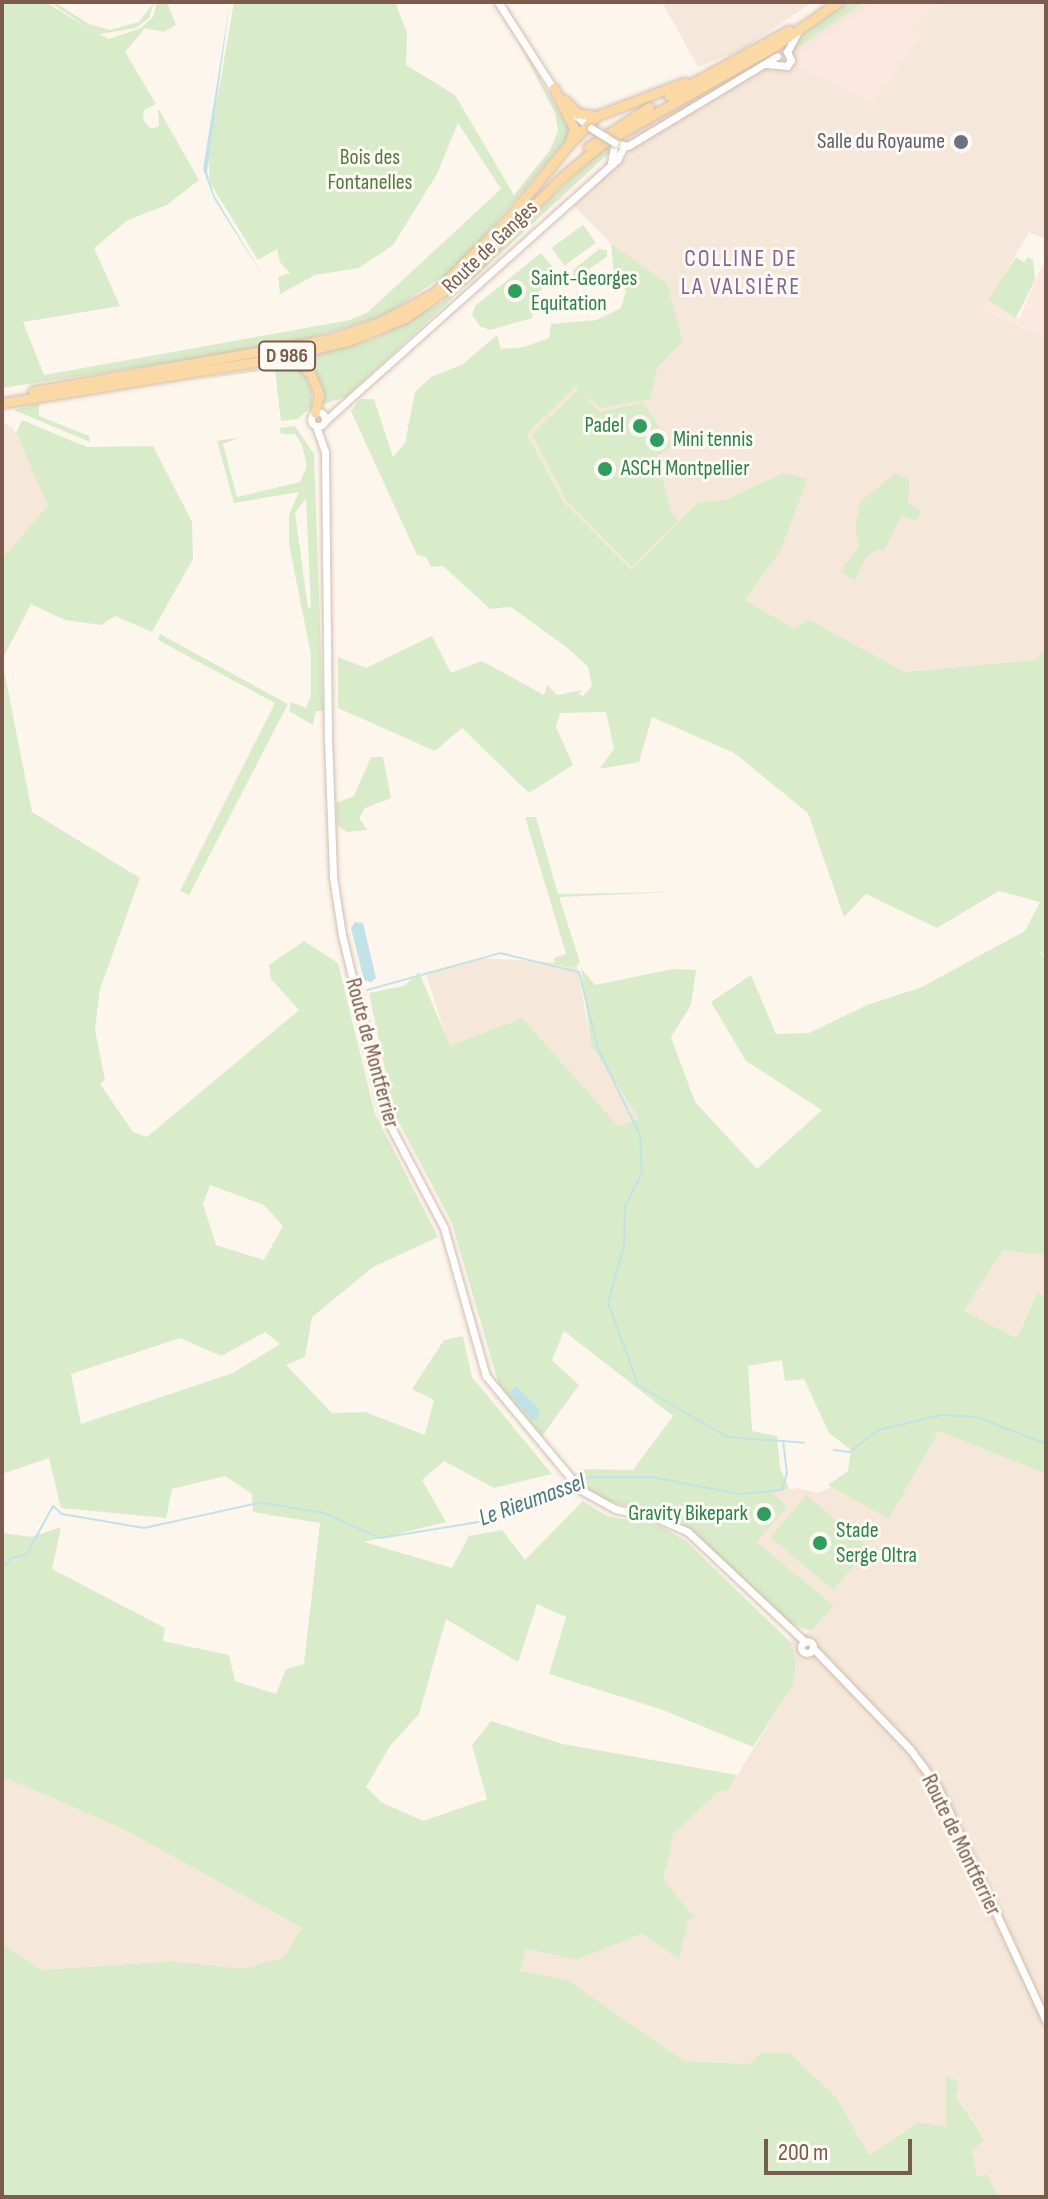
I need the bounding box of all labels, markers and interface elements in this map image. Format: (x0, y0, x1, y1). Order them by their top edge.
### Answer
place label: Salle du Royaume (817, 129, 945, 155)
marker: Salle du Royaume (952, 133, 970, 151)
park label: Bois des Fontanelles (328, 144, 412, 196)
street label: Route de Ganges (437, 195, 543, 299)
district label: COLLINE DE LA VALSIÈRE (681, 245, 801, 301)
place label: Saint-Georges Equitation (531, 265, 637, 316)
marker: Saint-Georges Equitation (506, 282, 524, 300)
road number: D 986 (257, 340, 317, 372)
place label: Padel (584, 413, 624, 439)
marker: Padel (631, 417, 649, 435)
place label: Mini tennis (673, 427, 753, 453)
marker: Mini tennis (648, 431, 666, 449)
place label: ASCH Montpellier (621, 456, 749, 482)
marker: ASCH Montpellier (596, 460, 614, 478)
street label: Route de Montferrier (339, 975, 405, 1131)
water label: Le Rieumassel (475, 1467, 589, 1533)
place label: Gravity Bikepark (628, 1501, 748, 1527)
marker: Gravity Bikepark (755, 1505, 773, 1523)
place label: Stade Serge Oltra (836, 1517, 917, 1568)
marker: Stade Serge Oltra (811, 1534, 829, 1552)
street label: Route de Montferrier (915, 1770, 1007, 1920)
scale bar (768, 2123, 916, 2173)
text: 200 m (778, 2138, 829, 2167)

